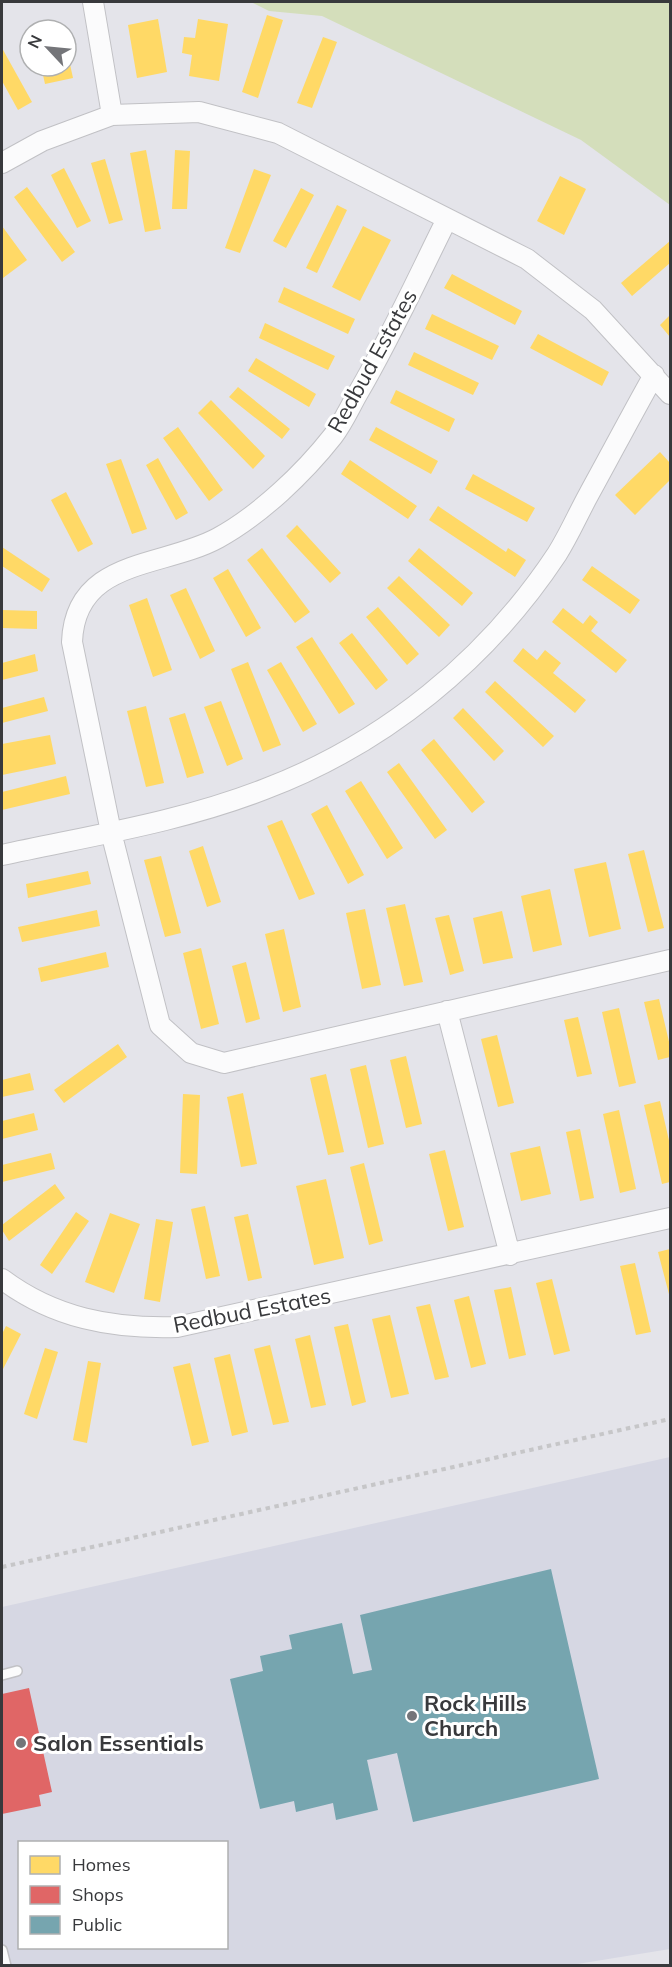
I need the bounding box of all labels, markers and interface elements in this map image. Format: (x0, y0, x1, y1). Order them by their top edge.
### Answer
north arrow (18, 18, 78, 78)
text: N (23, 32, 46, 51)
street label: Redbud Estates (321, 284, 423, 438)
street label: Redbud Estates (171, 1281, 333, 1339)
place label: Rock Hills Church (424, 1689, 527, 1742)
marker: Rock Hills Church (405, 1709, 419, 1723)
place label: Salon Essentials (33, 1729, 204, 1757)
marker: Salon Essentials (14, 1736, 28, 1750)
legend (18, 1841, 228, 1949)
text: Homes (72, 1853, 131, 1876)
text: Shops (72, 1883, 124, 1906)
text: Public (72, 1913, 122, 1936)

